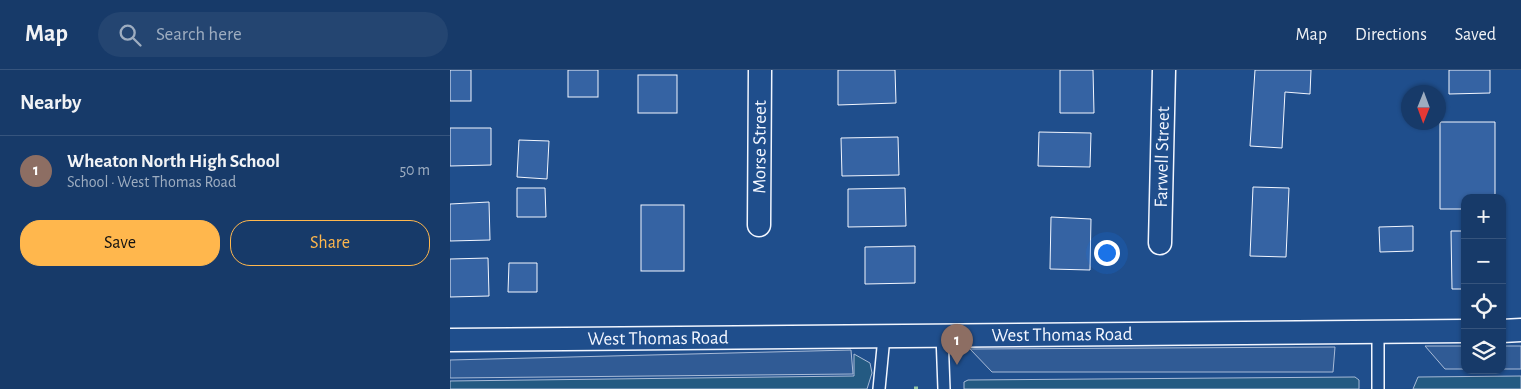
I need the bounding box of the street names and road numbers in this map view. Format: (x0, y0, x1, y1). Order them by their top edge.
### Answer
street label: Morse Street (750, 100, 769, 194)
street label: Farwell Street (1151, 106, 1173, 208)
street label: West Thomas Road (991, 324, 1133, 345)
street label: West Thomas Road (587, 328, 729, 348)

